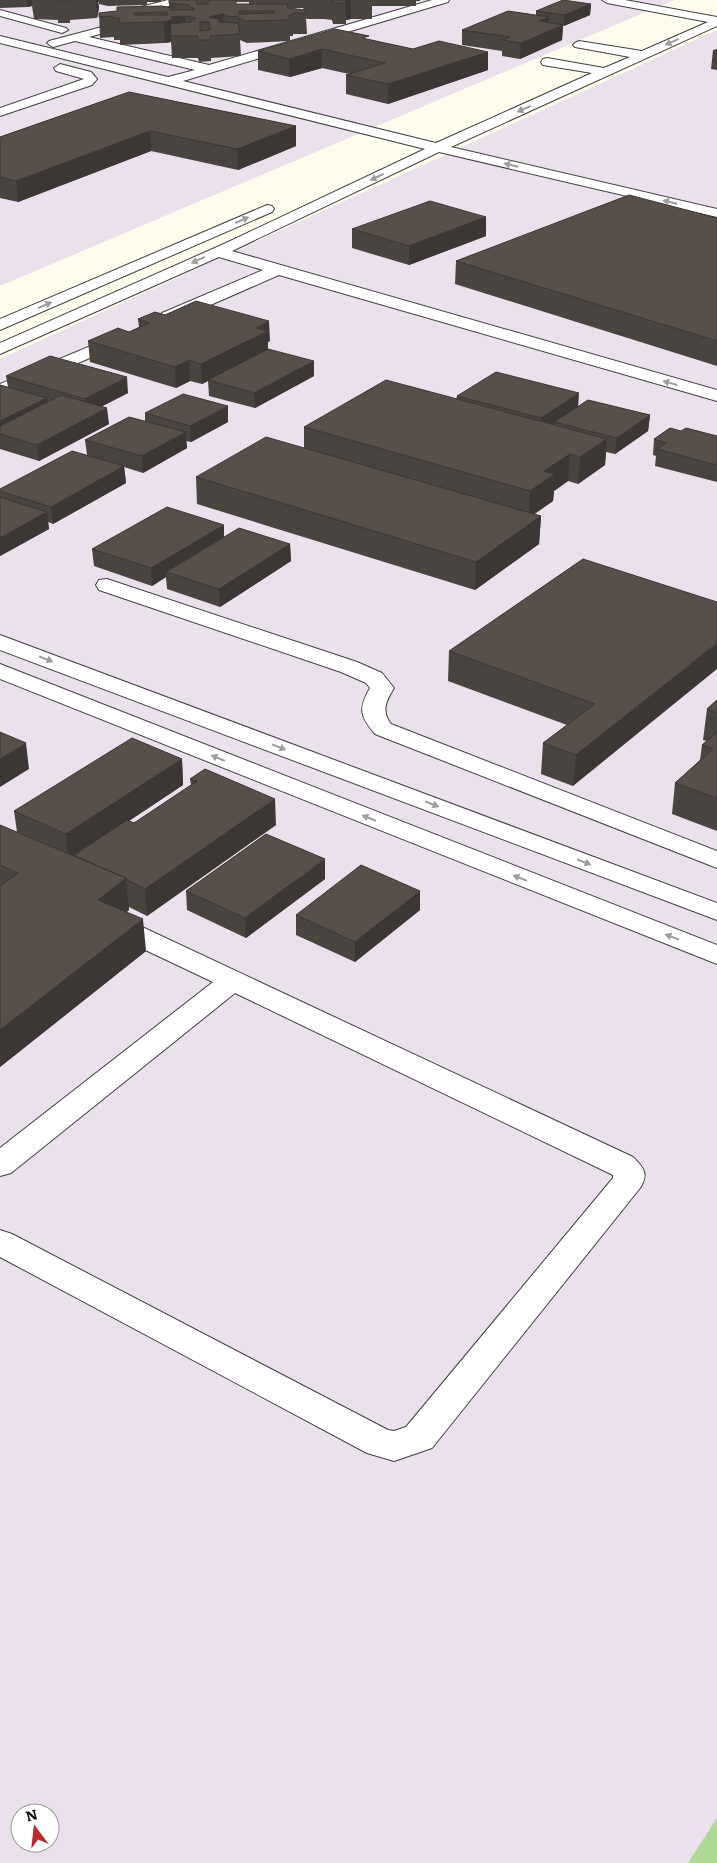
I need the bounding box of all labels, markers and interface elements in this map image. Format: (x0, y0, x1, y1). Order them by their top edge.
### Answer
one-way arrow (665, 39, 679, 47)
one-way arrow (517, 105, 531, 113)
one-way arrow (504, 161, 519, 169)
one-way arrow (370, 173, 384, 181)
one-way arrow (662, 198, 677, 206)
one-way arrow (235, 215, 249, 223)
one-way arrow (191, 257, 205, 265)
one-way arrow (38, 301, 52, 309)
one-way arrow (663, 378, 678, 386)
one-way arrow (38, 656, 53, 663)
one-way arrow (272, 744, 287, 751)
one-way arrow (210, 754, 225, 762)
one-way arrow (424, 801, 439, 809)
one-way arrow (361, 814, 376, 822)
one-way arrow (576, 859, 591, 866)
one-way arrow (513, 873, 527, 881)
one-way arrow (664, 933, 679, 940)
north arrow (10, 1803, 60, 1853)
text: N (23, 1803, 40, 1826)

